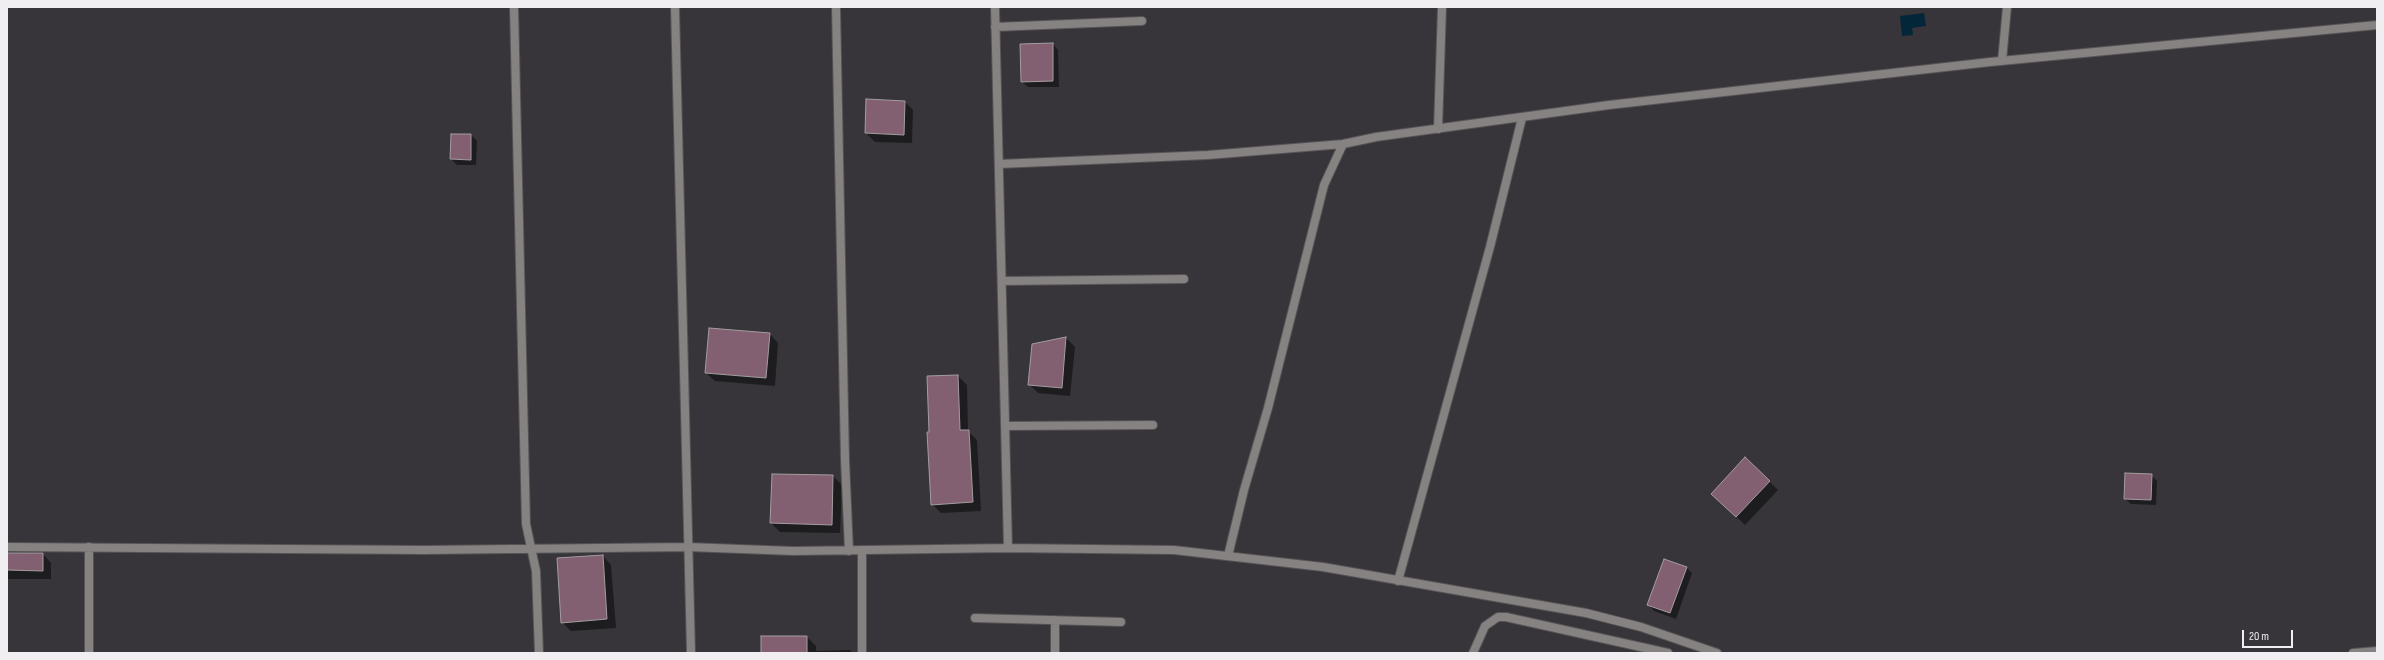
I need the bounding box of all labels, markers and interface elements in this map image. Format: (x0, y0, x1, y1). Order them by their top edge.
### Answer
scale bar (2244, 622, 2295, 648)
text: 20 m (2249, 629, 2269, 644)

